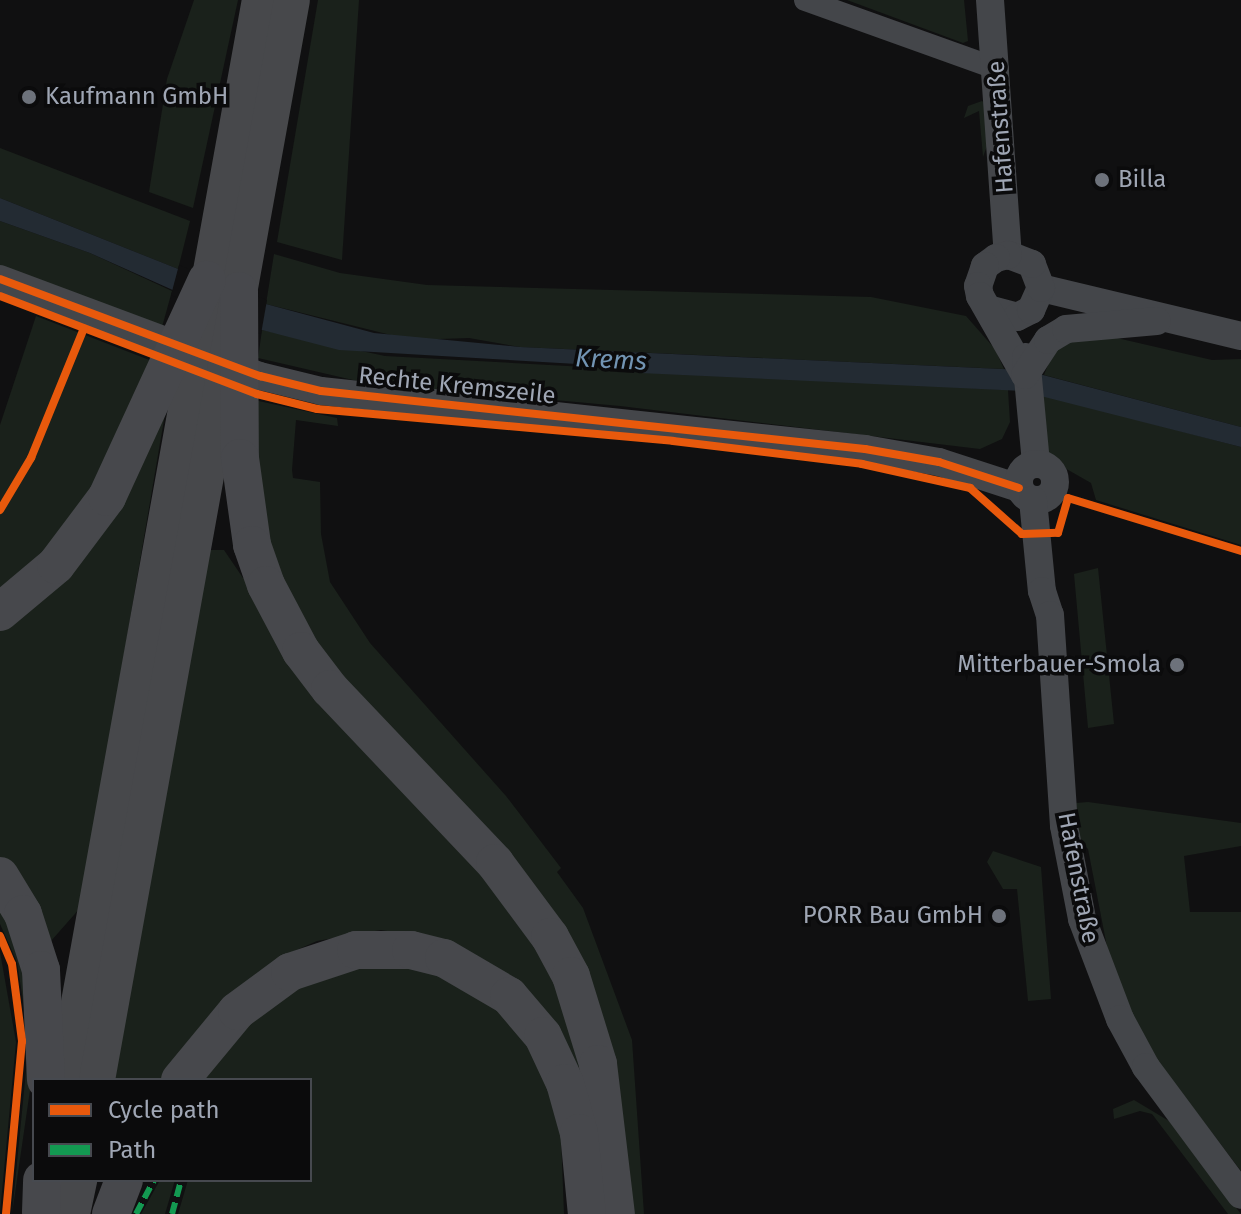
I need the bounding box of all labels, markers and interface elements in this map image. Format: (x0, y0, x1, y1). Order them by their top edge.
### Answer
street label: Hafenstraße (982, 60, 1020, 194)
place label: Kaufmann GmbH (45, 83, 228, 111)
marker: Kaufmann GmbH (20, 88, 38, 106)
place label: Billa (1118, 166, 1166, 194)
marker: Billa (1093, 171, 1111, 189)
water label: Krems (574, 343, 648, 377)
street label: Rechte Kremszeile (357, 361, 557, 411)
place label: Mitterbauer-Smola (957, 651, 1161, 679)
marker: Mitterbauer-Smola (1168, 656, 1186, 674)
street label: Hafenstraße (1051, 810, 1105, 946)
place label: PORR Bau GmbH (803, 902, 983, 930)
marker: PORR Bau GmbH (990, 907, 1008, 925)
legend (32, 1078, 312, 1182)
text: Cycle path (108, 1096, 220, 1124)
text: Path (108, 1136, 156, 1164)

